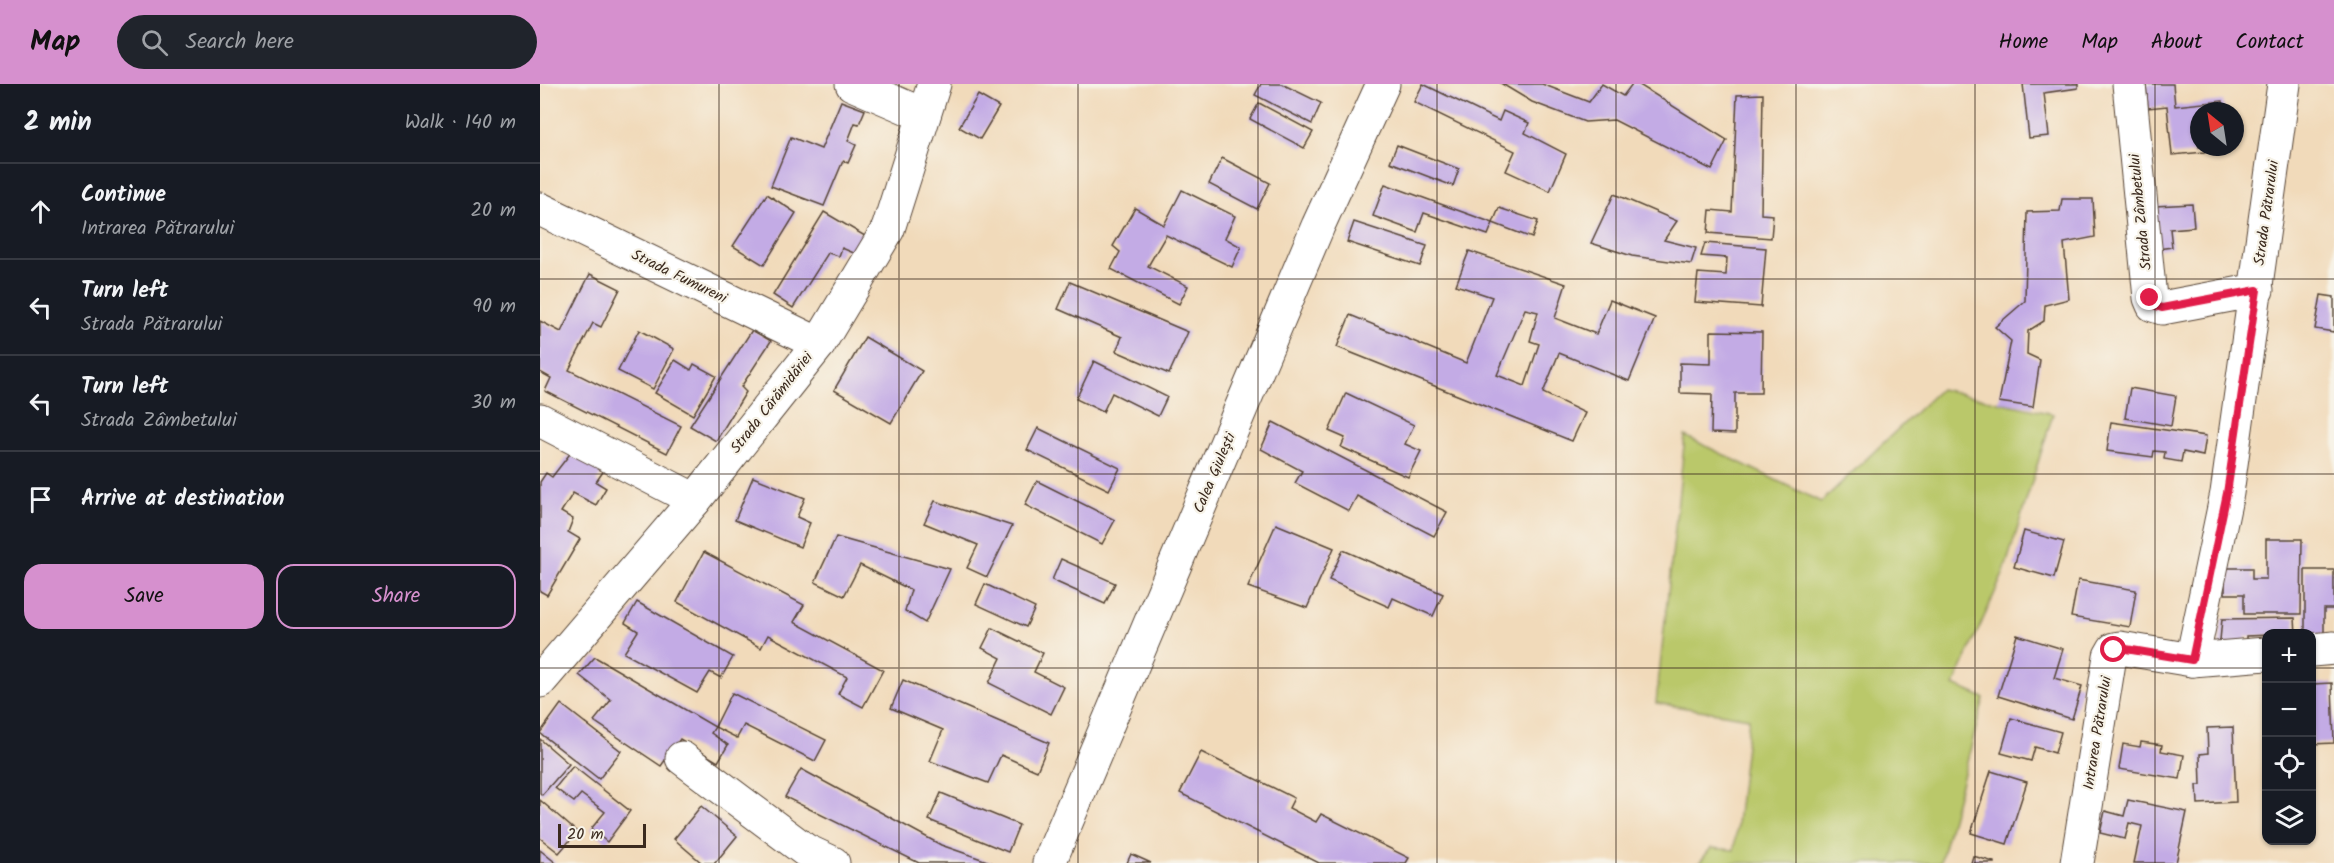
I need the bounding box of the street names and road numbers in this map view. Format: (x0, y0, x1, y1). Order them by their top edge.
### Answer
street label: Strada Zâmbetului (2123, 151, 2159, 271)
street label: Strada Pătrarului (2248, 157, 2286, 267)
street label: Strada Fumureni (627, 243, 732, 311)
street label: Strada Cărămidăriei (725, 346, 820, 459)
street label: Calea Giulești (1187, 428, 1243, 517)
street label: Intrarea Pătrarului (2077, 673, 2119, 792)

